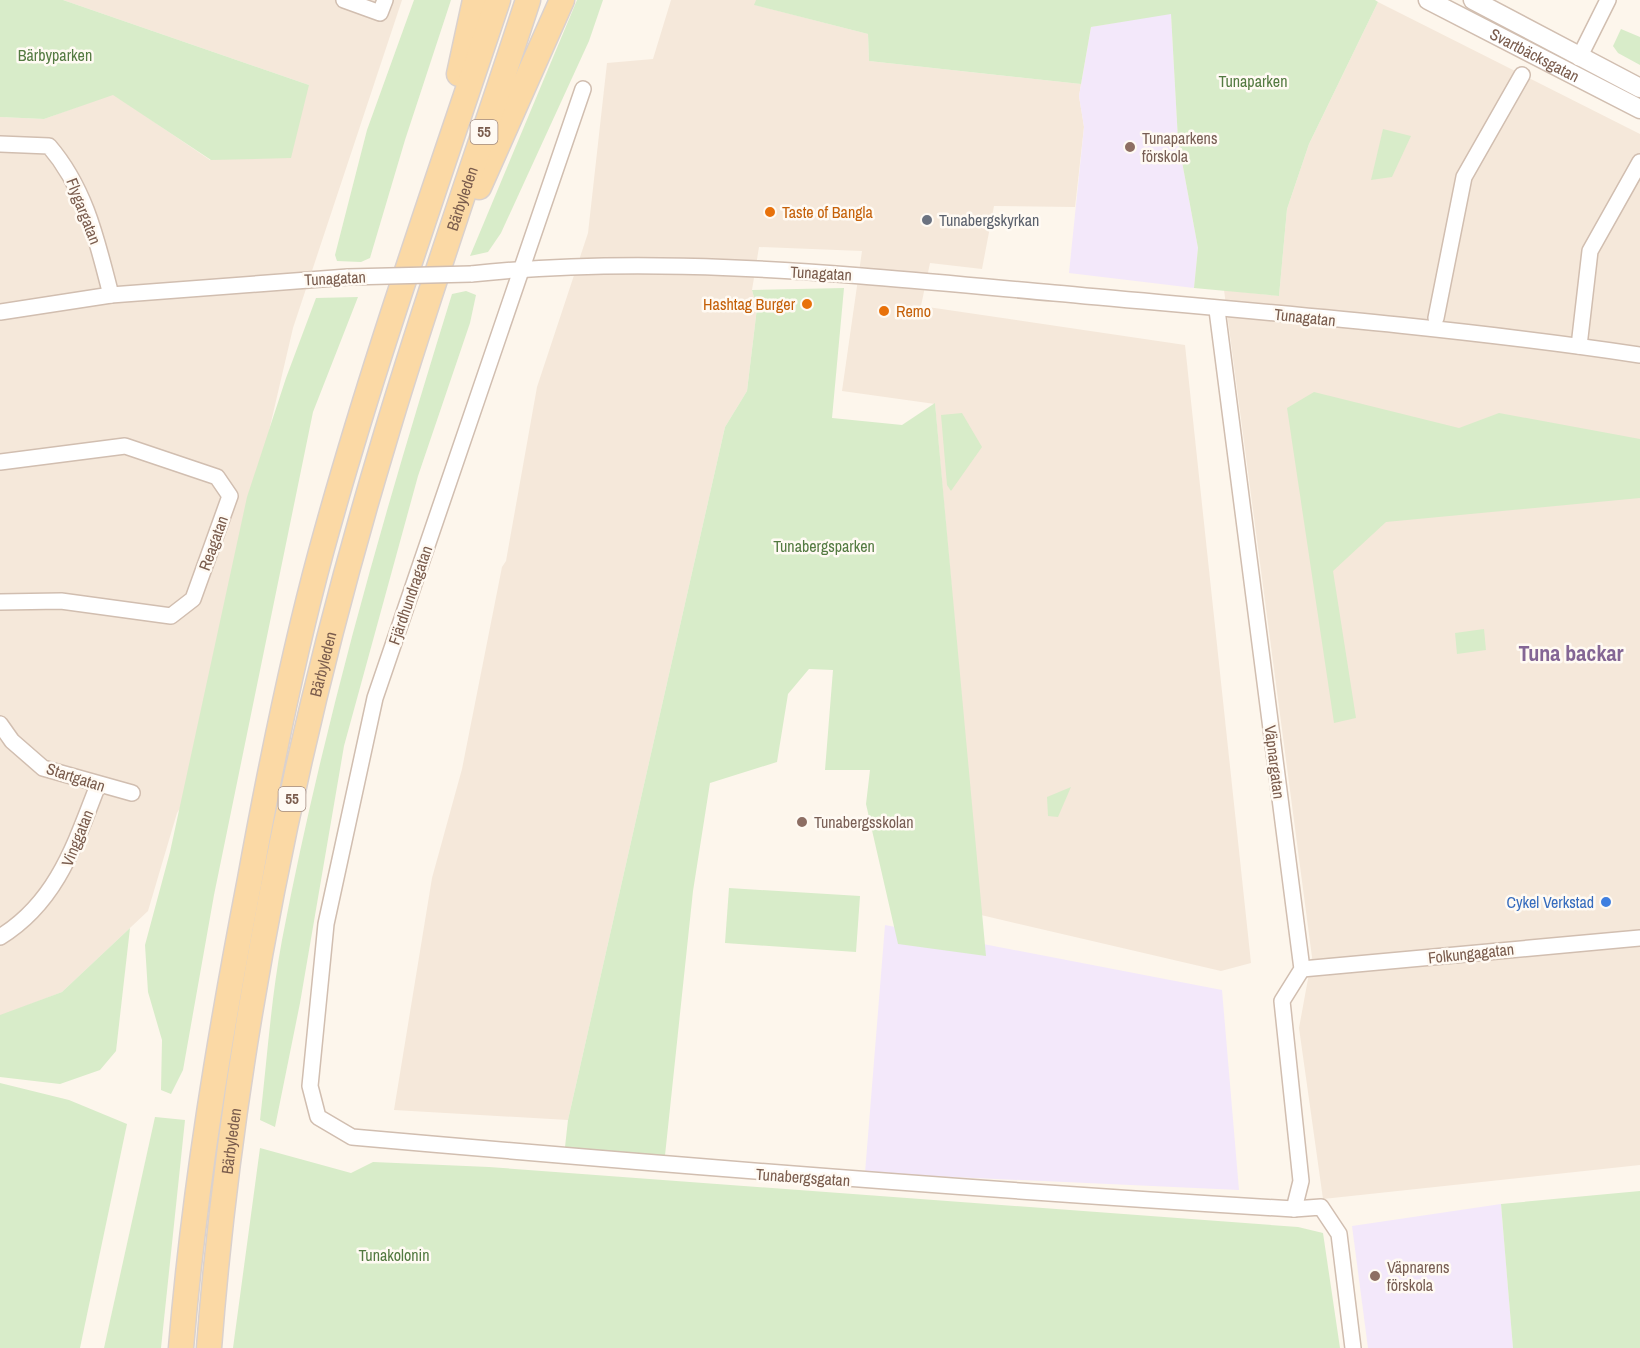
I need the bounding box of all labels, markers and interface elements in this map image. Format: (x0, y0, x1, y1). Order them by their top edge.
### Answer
street label: Svartbäcksgatan (1486, 23, 1583, 87)
park label: Bärbyparken (18, 44, 92, 66)
park label: Tunaparken (1219, 70, 1287, 92)
road number: 55 (470, 120, 498, 144)
place label: Tunaparkens förskola (1142, 127, 1217, 167)
marker: Tunaparkens förskola (1123, 140, 1137, 154)
street label: Bärbyleden (441, 164, 483, 234)
street label: Flygargatan (61, 175, 107, 247)
place label: Taste of Bangla (782, 201, 873, 223)
marker: Taste of Bangla (763, 205, 777, 219)
place label: Tunabergskyrkan (939, 209, 1039, 231)
marker: Tunabergskyrkan (920, 213, 934, 227)
street label: Tunagatan (790, 260, 852, 286)
street label: Tunagatan (304, 265, 366, 291)
place label: Hashtag Burger (703, 293, 796, 315)
marker: Hashtag Burger (800, 297, 814, 311)
place label: Remo (896, 300, 931, 322)
street label: Tunagatan (1273, 303, 1337, 331)
marker: Remo (877, 304, 891, 318)
street label: Reagatan (193, 513, 233, 573)
park label: Tunabergsparken (773, 535, 875, 557)
street label: Fjärdhundragatan (383, 542, 437, 648)
street label: Bärbyleden (304, 629, 342, 699)
district label: Tuna backar (1519, 638, 1623, 668)
street label: Väpnargatan (1260, 724, 1290, 800)
street label: Startgatan (44, 757, 108, 797)
road number: 55 (278, 787, 306, 811)
street label: Vinggatan (56, 806, 98, 870)
place label: Tunabergsskolan (814, 811, 914, 833)
marker: Tunabergsskolan (795, 815, 809, 829)
place label: Cykel Verkstad (1506, 891, 1594, 913)
marker: Cykel Verkstad (1599, 895, 1613, 909)
street label: Folkungagatan (1427, 938, 1515, 968)
street label: Bärbyleden (216, 1107, 246, 1175)
street label: Tunabergsgatan (755, 1163, 851, 1191)
park label: Tunakolonin (358, 1244, 430, 1266)
place label: Väpnarens förskola (1387, 1256, 1450, 1296)
marker: Väpnarens förskola (1368, 1269, 1382, 1283)

